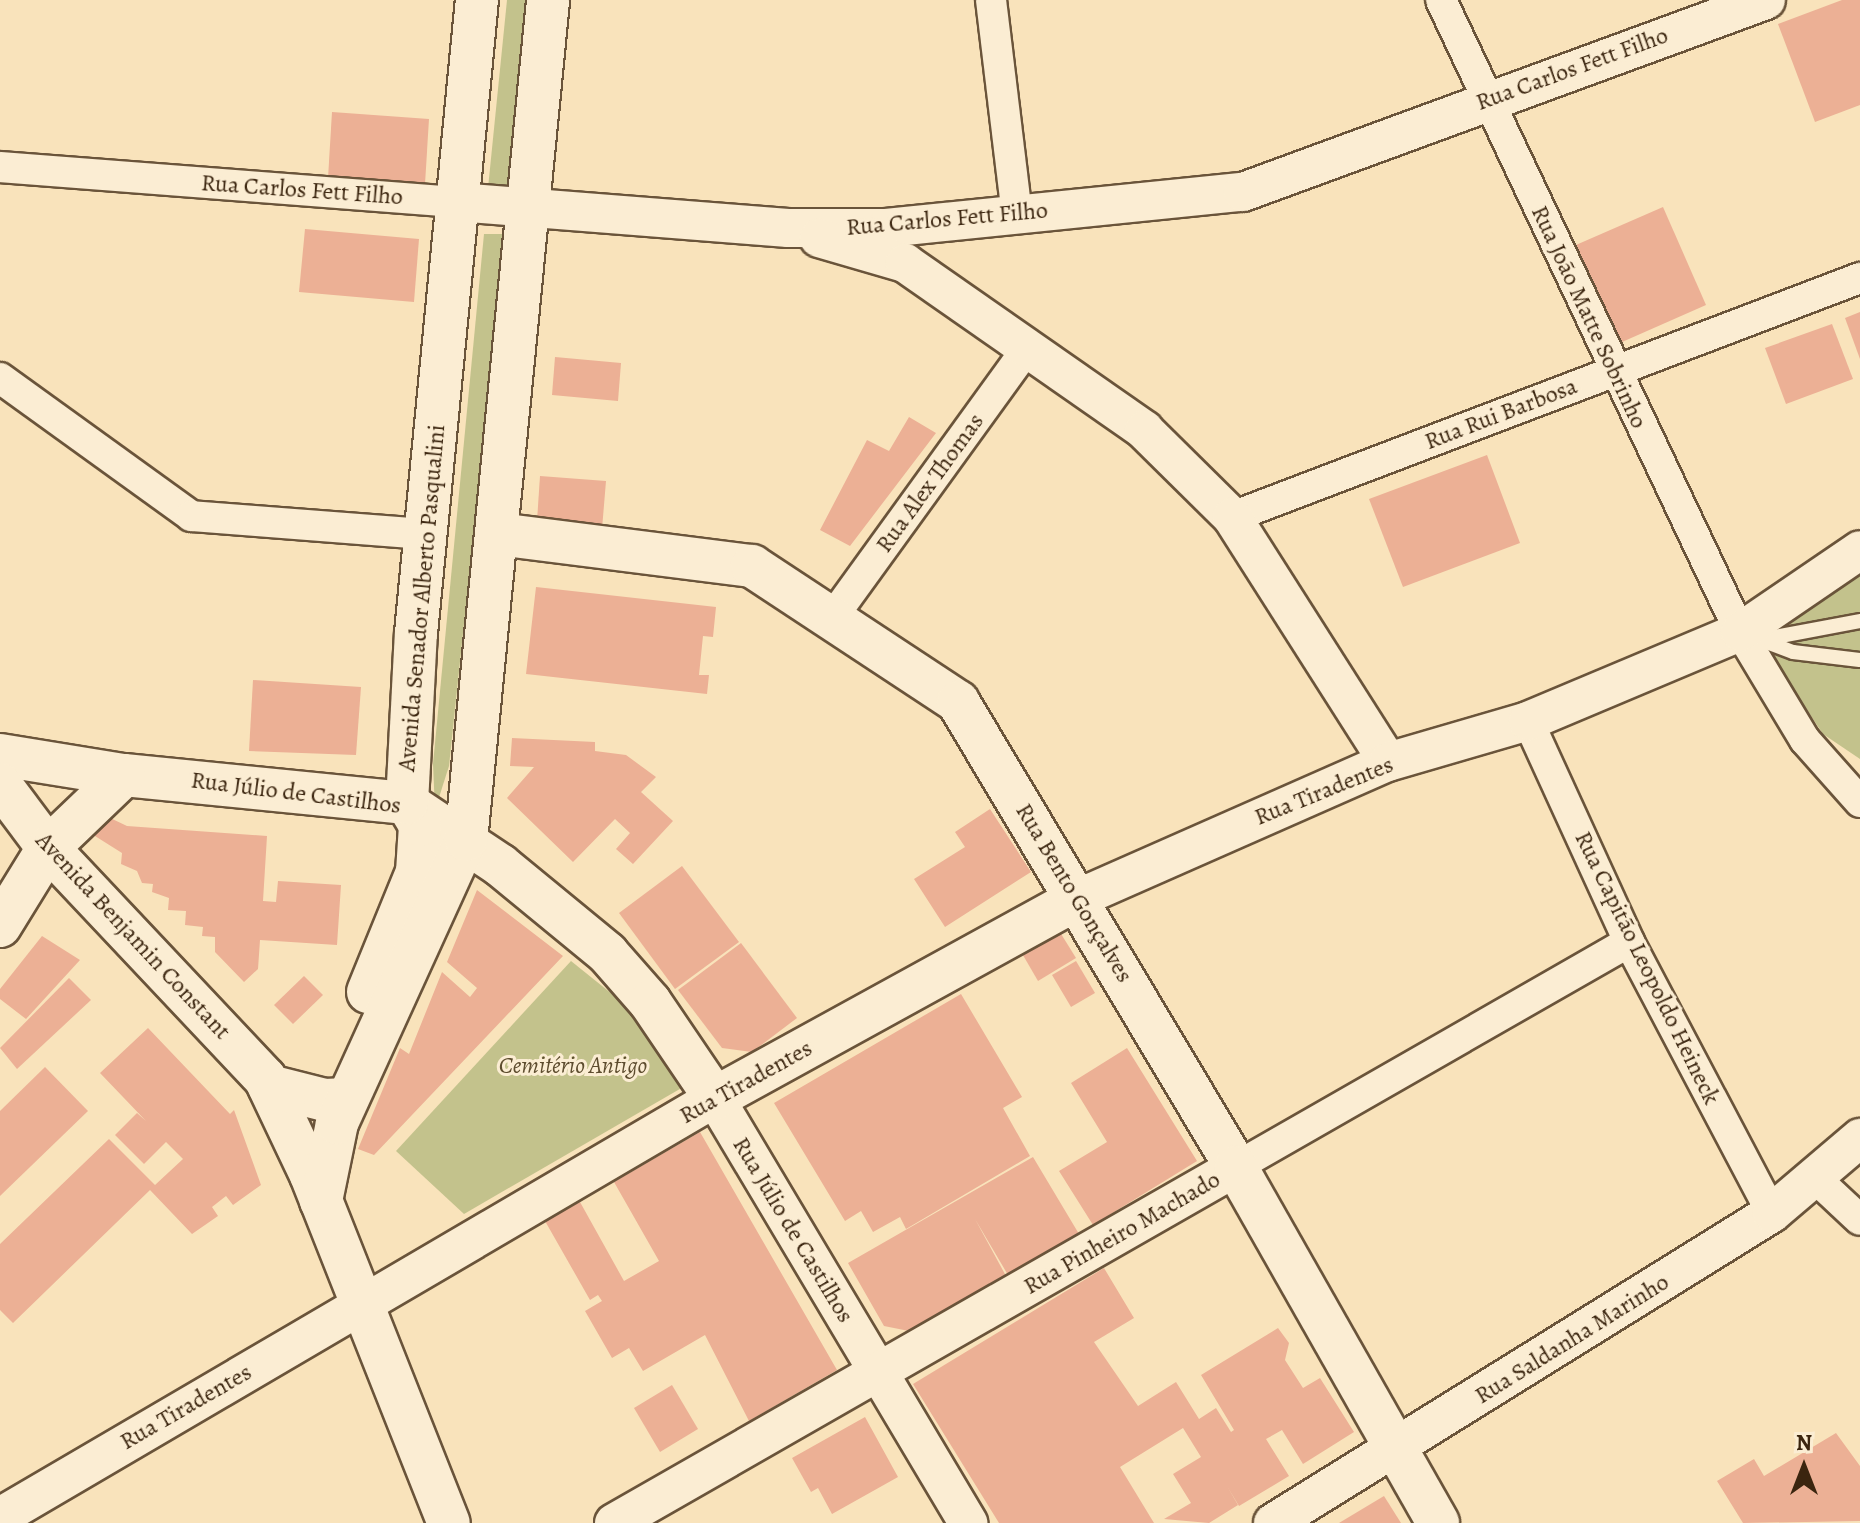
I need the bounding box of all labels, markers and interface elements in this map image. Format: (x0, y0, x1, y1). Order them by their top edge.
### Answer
street label: Rua Carlos Fett Filho (1472, 21, 1672, 117)
street label: Rua Carlos Fett Filho (200, 169, 404, 211)
street label: Rua Carlos Fett Filho (845, 196, 1049, 242)
street label: Rua João Matte Sobrinho (1525, 201, 1653, 433)
street label: Rua Rui Barbosa (1421, 372, 1581, 456)
street label: Rua Alex Thomas (870, 408, 990, 558)
street label: Avenida Senador Alberto Pasqualini (392, 423, 452, 773)
street label: Rua Tiradentes (1250, 750, 1398, 832)
street label: Rua Júlio de Castilhos (189, 766, 403, 820)
street label: Rua Bento Gonçalves (1009, 798, 1139, 988)
street label: Avenida Benjamin Constant (30, 826, 236, 1046)
street label: Rua Capitão Leopoldo Heineck (1568, 827, 1726, 1109)
street label: Rua Tiradentes (675, 1034, 817, 1130)
park label: Cemitério Antigo (499, 1052, 647, 1080)
street label: Rua Júlio de Castilhos (726, 1132, 860, 1328)
street label: Rua Pinheiro Machado (1019, 1165, 1225, 1301)
street label: Rua Saldanha Marinho (1470, 1268, 1674, 1410)
street label: Rua Tiradentes (115, 1358, 257, 1456)
north arrow (1764, 1427, 1844, 1507)
text: N (1796, 1428, 1812, 1458)

